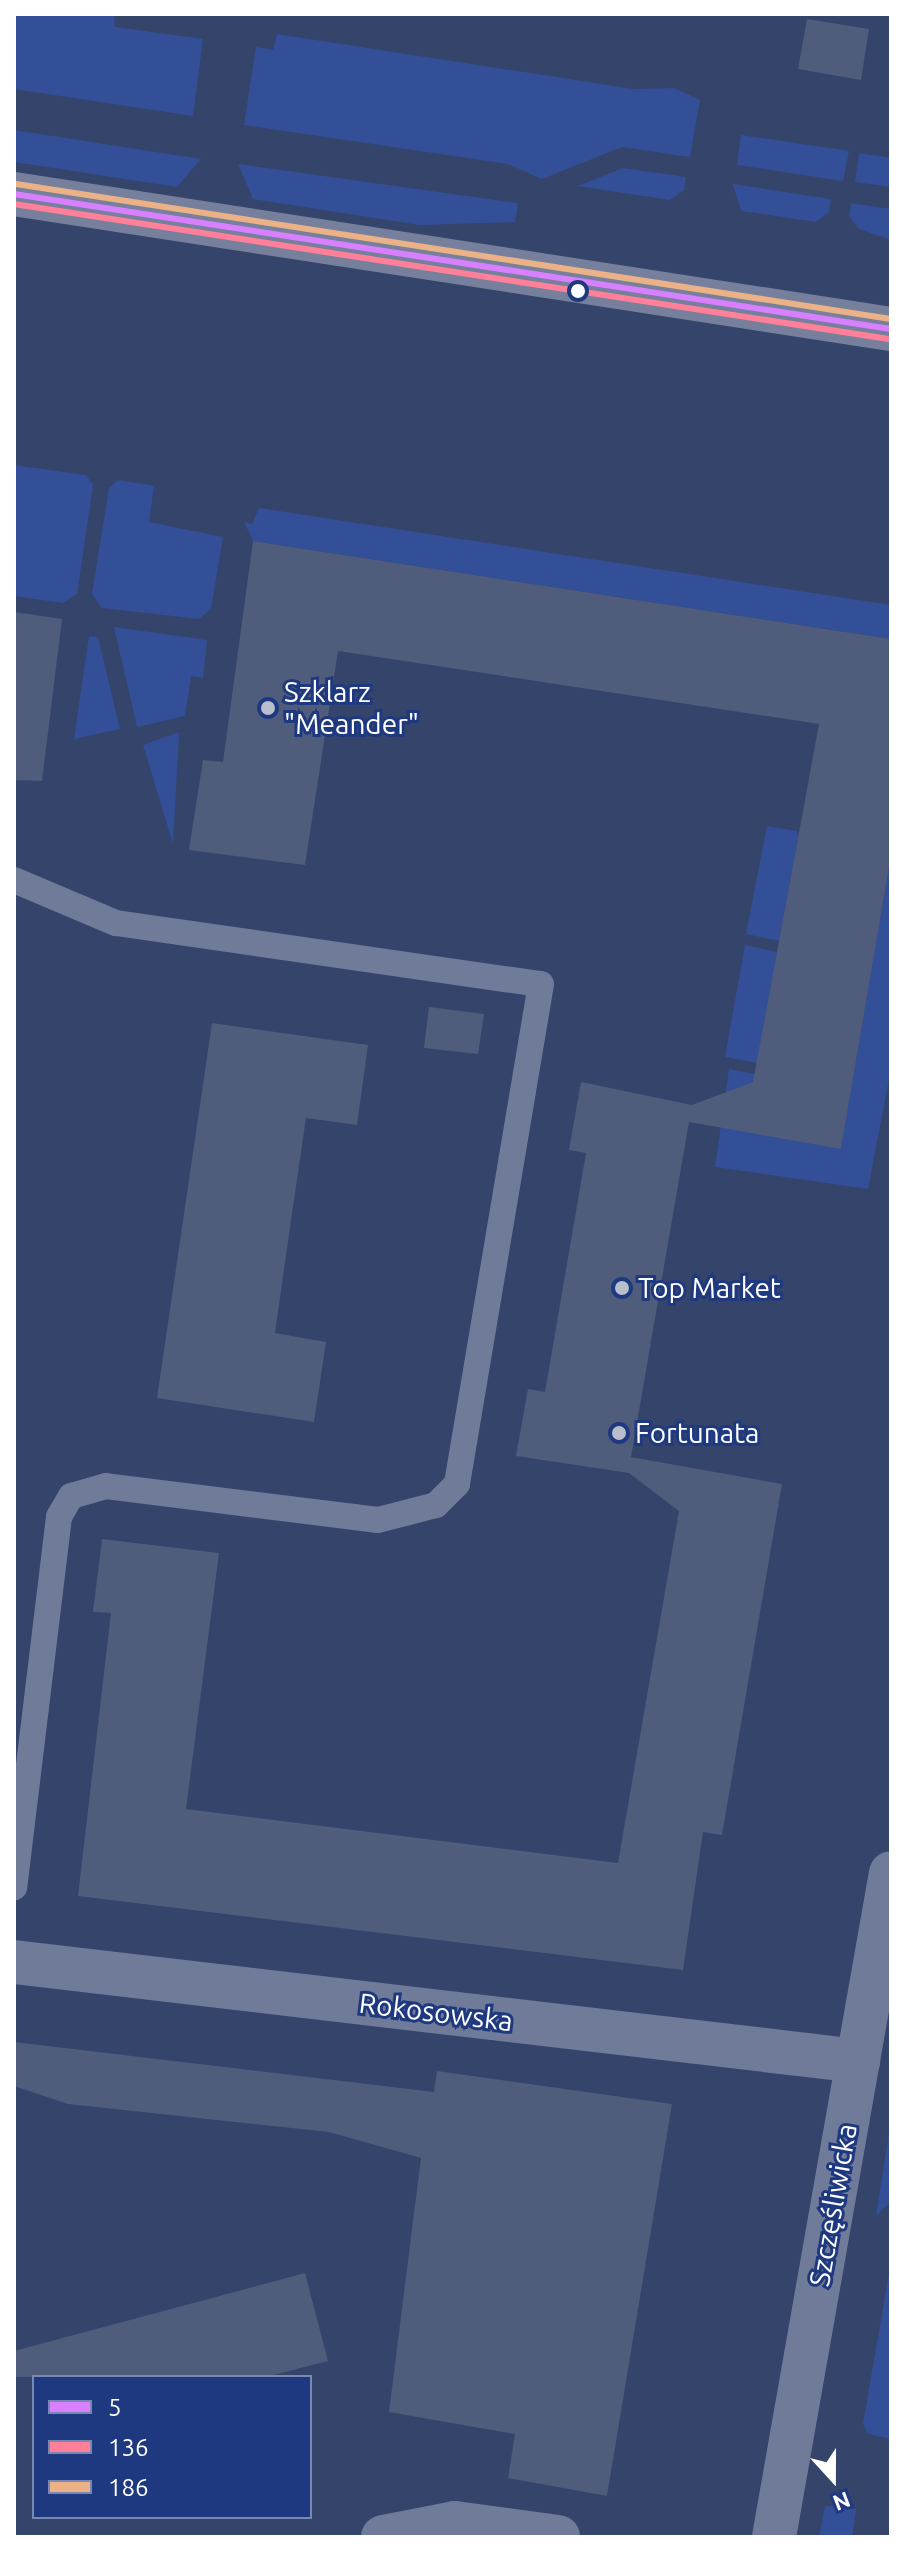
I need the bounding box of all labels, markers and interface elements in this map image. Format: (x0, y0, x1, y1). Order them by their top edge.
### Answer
unlabelled marker (570, 283, 586, 299)
place label: Szklarz "Meander" (284, 675, 419, 741)
marker: Szklarz "Meander" (259, 699, 277, 717)
place label: Top Market (638, 1271, 781, 1305)
marker: Top Market (613, 1279, 631, 1297)
place label: Fortunata (635, 1416, 759, 1450)
marker: Fortunata (610, 1424, 628, 1442)
street label: Rokosowska (357, 1986, 515, 2038)
street label: Szczęśliwicka (802, 2121, 864, 2289)
legend (32, 2375, 312, 2519)
text: 5 (108, 2394, 122, 2421)
text: 136 (108, 2434, 149, 2461)
north arrow (793, 2439, 873, 2519)
text: 186 (108, 2474, 149, 2501)
text: N (830, 2487, 854, 2516)

